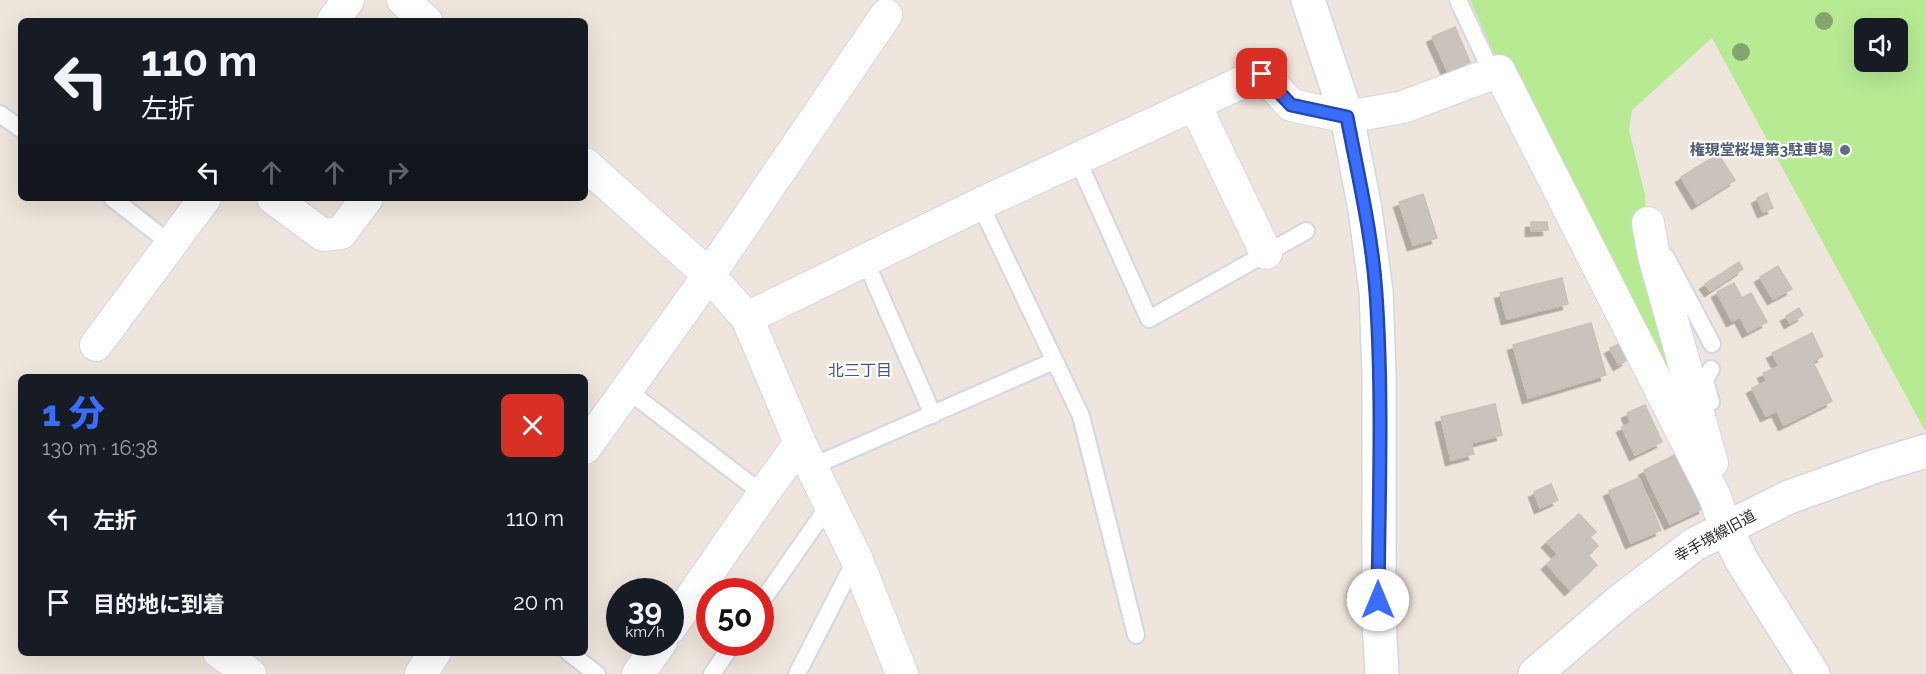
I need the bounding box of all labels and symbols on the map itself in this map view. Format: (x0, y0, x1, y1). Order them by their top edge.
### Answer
pin (1236, 48, 1287, 99)
place label: 権現堂桜堤第3駐車場 (1690, 141, 1833, 159)
marker: 権現堂桜堤第3駐車場 (1838, 143, 1852, 157)
district label: 北三丁目 (828, 361, 892, 380)
street label: 幸手境線旧道 (1671, 506, 1759, 566)
position arrow (1346, 568, 1410, 632)
speed limit sign: 50 (696, 578, 774, 656)

